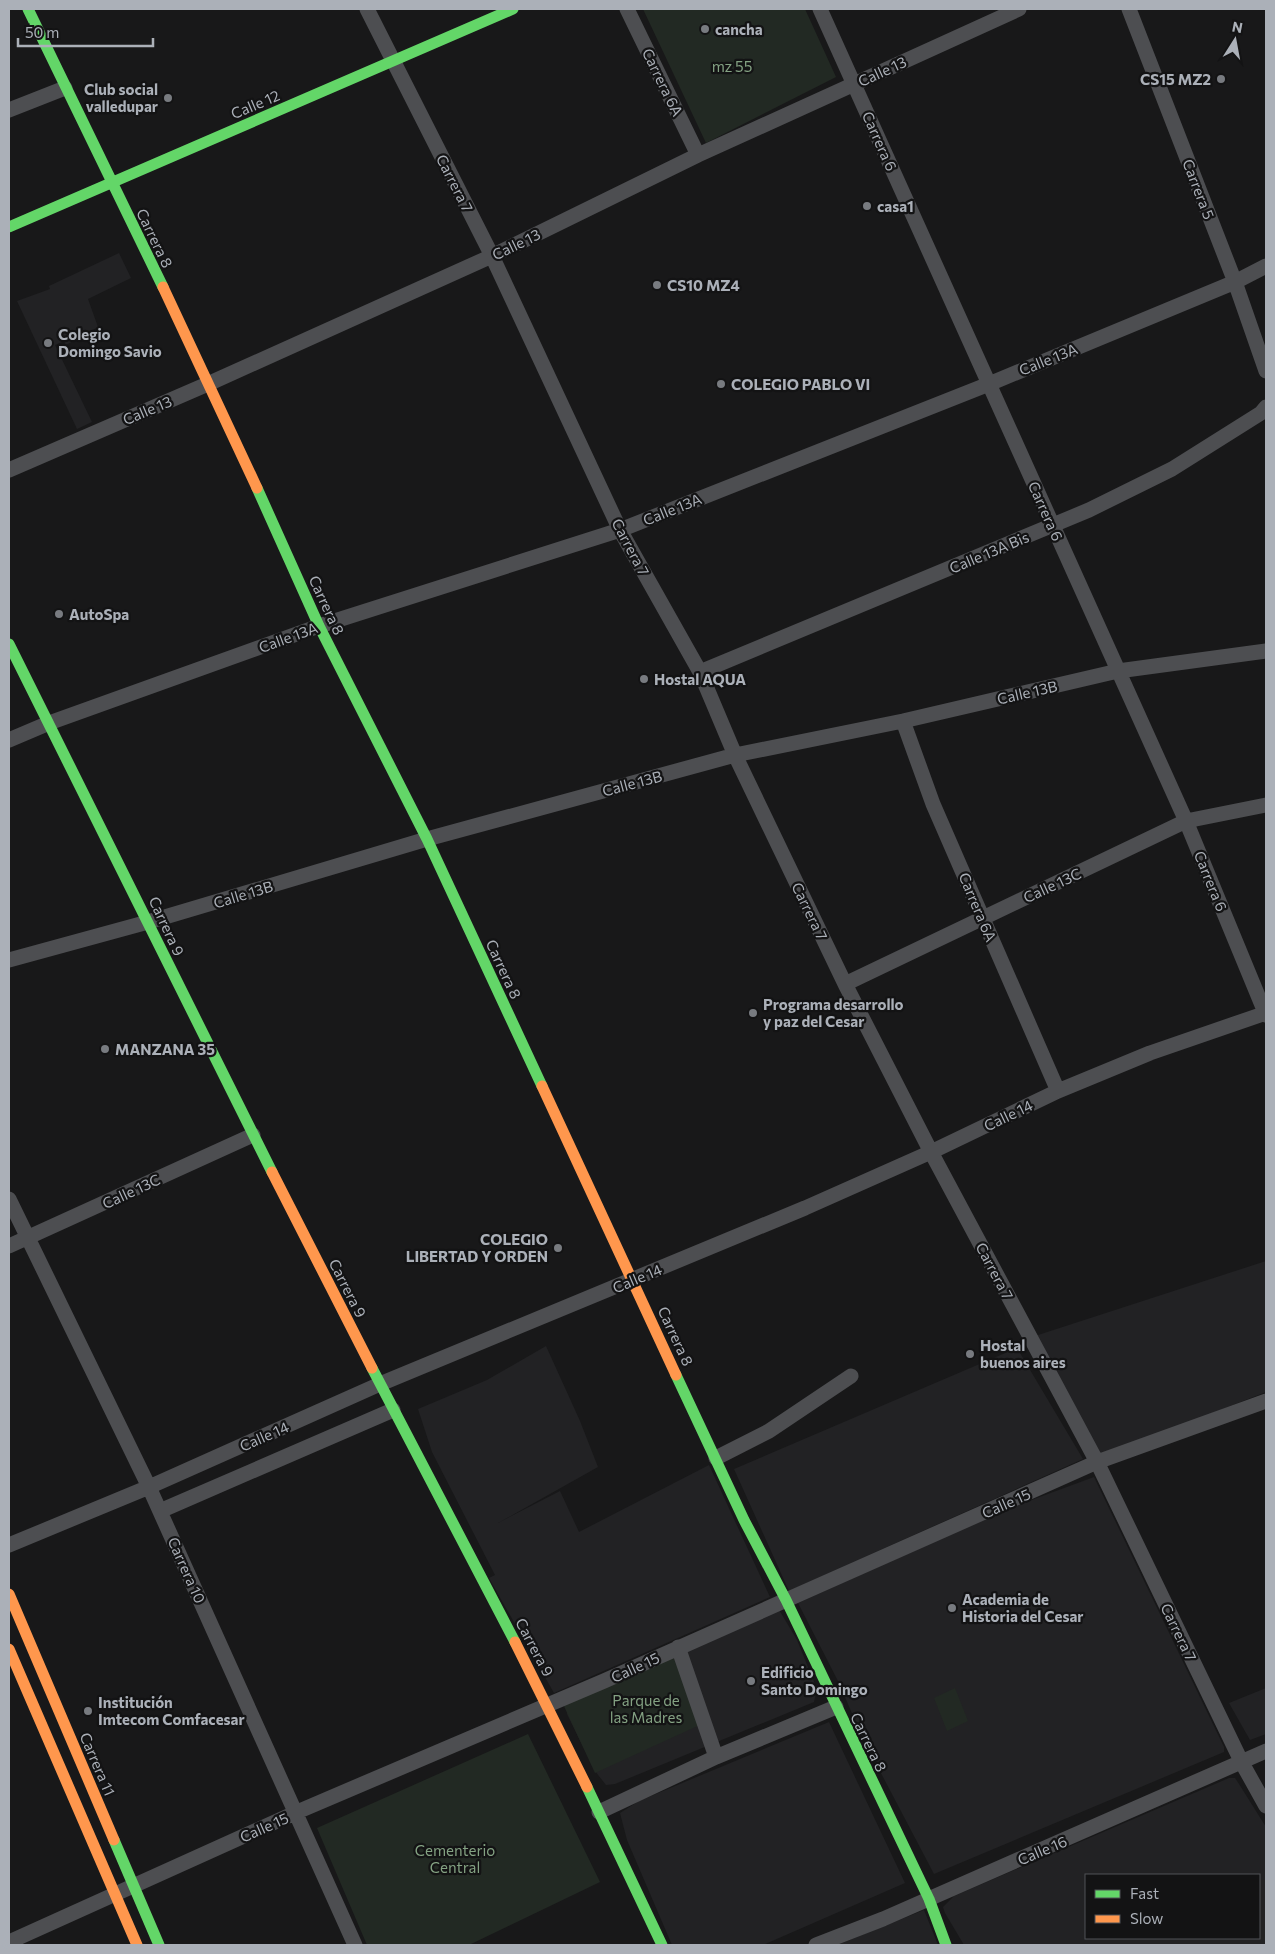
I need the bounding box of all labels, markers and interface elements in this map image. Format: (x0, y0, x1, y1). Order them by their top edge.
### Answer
scale bar (18, 15, 152, 47)
north arrow (1210, 15, 1260, 65)
text: N (1231, 17, 1244, 36)
place label: cancha (715, 20, 763, 38)
text: 50 m (25, 23, 59, 41)
marker: cancha (699, 23, 711, 35)
street label: Carrera 6A (639, 45, 687, 119)
street label: Calle 13 (855, 52, 909, 90)
park label: mz 55 (712, 57, 752, 75)
place label: CS15 MZ2 (1140, 70, 1211, 88)
marker: CS15 MZ2 (1215, 73, 1227, 85)
place label: Club social valledupar (84, 80, 158, 115)
street label: Calle 12 (228, 86, 282, 122)
marker: Club social valledupar (162, 92, 174, 104)
street label: Carrera 6 (859, 108, 901, 174)
street label: Carrera 7 (433, 151, 477, 215)
street label: Carrera 5 (1179, 156, 1219, 222)
place label: casa1 (877, 197, 914, 215)
marker: casa1 (861, 200, 873, 212)
street label: Carrera 8 (133, 206, 177, 270)
street label: Calle 13 (489, 225, 543, 263)
place label: CS10 MZ4 (667, 276, 740, 294)
marker: CS10 MZ4 (651, 279, 663, 291)
place label: Colegio Domingo Savio (58, 325, 162, 360)
marker: Colegio Domingo Savio (42, 337, 54, 349)
street label: Calle 13A (1016, 339, 1080, 379)
place label: COLEGIO PABLO VI (731, 375, 870, 393)
marker: COLEGIO PABLO VI (715, 378, 727, 390)
street label: Calle 13 (120, 392, 174, 428)
street label: Carrera 6 (1025, 478, 1067, 544)
street label: Calle 13A (640, 489, 704, 529)
street label: Carrera 7 (608, 515, 654, 579)
street label: Calle 13A Bis (946, 527, 1032, 577)
street label: Carrera 8 (305, 572, 349, 638)
place label: AutoSpa (69, 605, 129, 623)
marker: AutoSpa (53, 608, 65, 620)
street label: Calle 13A (256, 618, 320, 656)
place label: Hostal AQUA (654, 670, 746, 688)
marker: Hostal AQUA (638, 673, 650, 685)
street label: Calle 13B (995, 676, 1059, 708)
street label: Calle 13B (600, 766, 664, 800)
street label: Carrera 6 (1191, 848, 1231, 914)
street label: Calle 13C (1020, 864, 1084, 906)
street label: Carrera 6A (955, 870, 1001, 944)
street label: Calle 13B (211, 876, 275, 912)
street label: Carrera 7 (788, 879, 832, 943)
street label: Carrera 9 (145, 893, 189, 959)
street label: Carrera 8 (482, 936, 526, 1002)
place label: Programa desarrollo y paz del Cesar (763, 995, 904, 1030)
marker: Programa desarrollo y paz del Cesar (747, 1007, 759, 1019)
place label: MANZANA 35 (115, 1040, 215, 1058)
marker: MANZANA 35 (99, 1043, 111, 1055)
street label: Calle 14 (981, 1096, 1035, 1134)
street label: Calle 13C (99, 1170, 163, 1212)
place label: COLEGIO LIBERTAD Y ORDEN (406, 1230, 548, 1265)
street label: Carrera 7 (972, 1239, 1018, 1303)
marker: COLEGIO LIBERTAD Y ORDEN (552, 1242, 564, 1254)
street label: Carrera 9 (326, 1256, 370, 1320)
street label: Calle 14 (610, 1260, 664, 1296)
street label: Carrera 8 (654, 1303, 698, 1369)
place label: Hostal buenos aires (980, 1336, 1066, 1371)
marker: Hostal buenos aires (964, 1348, 976, 1360)
street label: Calle 14 (237, 1417, 291, 1455)
street label: Calle 15 (979, 1484, 1033, 1522)
street label: Carrera 10 (164, 1534, 210, 1606)
place label: Academia de Historia del Cesar (962, 1590, 1084, 1625)
street label: Carrera 7 (1157, 1600, 1201, 1664)
marker: Academia de Historia del Cesar (946, 1602, 958, 1614)
street label: Carrera 9 (512, 1615, 558, 1679)
street label: Calle 15 (608, 1648, 662, 1686)
place label: Edificio Santo Domingo (761, 1663, 868, 1698)
marker: Edificio Santo Domingo (745, 1675, 757, 1687)
park label: Parque de las Madres (610, 1691, 682, 1726)
place label: Institución Imtecom Comfacesar (98, 1693, 245, 1728)
marker: Institución Imtecom Comfacesar (82, 1705, 94, 1717)
street label: Carrera 8 (847, 1710, 891, 1774)
street label: Carrera 11 (77, 1730, 119, 1798)
street label: Calle 15 (237, 1808, 291, 1846)
street label: Calle 16 (1015, 1832, 1069, 1868)
park label: Cementerio Central (415, 1841, 495, 1876)
legend (1085, 1874, 1260, 1939)
text: Fast (1130, 1884, 1159, 1902)
text: Slow (1130, 1909, 1163, 1927)

